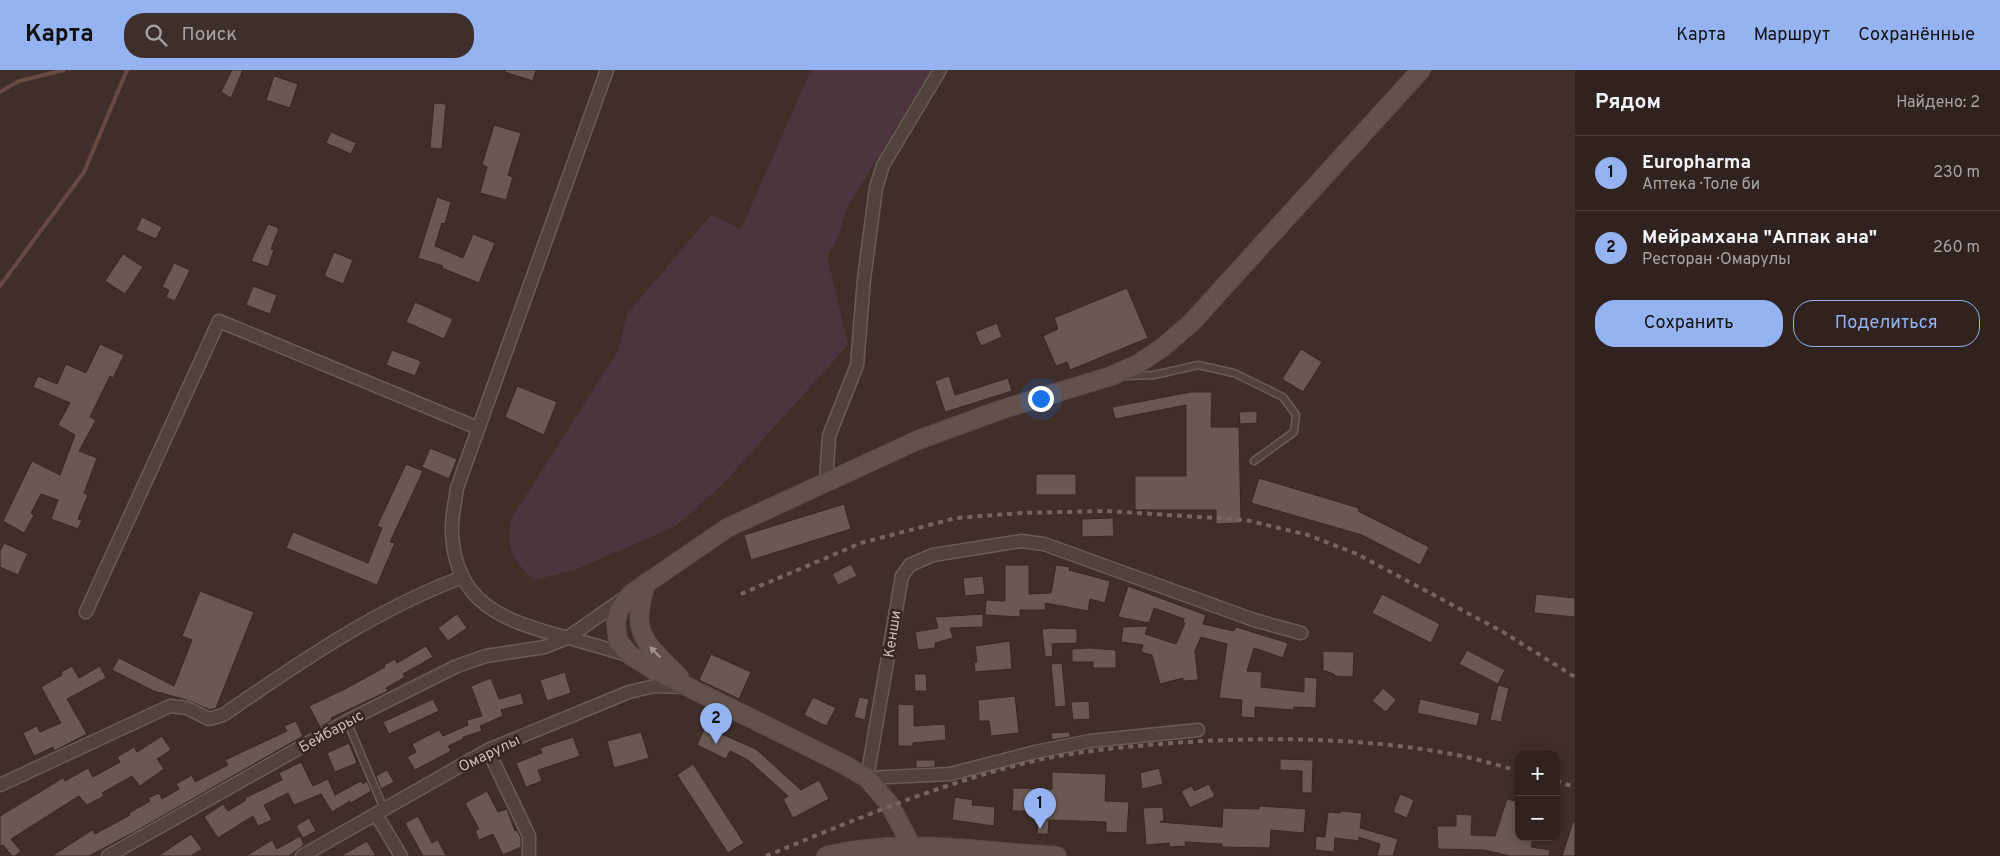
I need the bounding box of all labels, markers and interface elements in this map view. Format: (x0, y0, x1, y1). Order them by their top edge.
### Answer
search box (124, 13, 474, 58)
text: Карта (25, 20, 94, 50)
icon: search (142, 21, 170, 49)
text: Поиск (182, 23, 237, 47)
text: Карта (1676, 24, 1726, 47)
text: Маршрут (1754, 24, 1830, 47)
text: Сохранённые (1858, 24, 1975, 47)
text: Рядом (1595, 89, 1661, 116)
text: Найдено: 2 (1896, 93, 1980, 113)
text: Europharma (1642, 151, 1751, 175)
text: 1 (1608, 163, 1614, 183)
text: 230 m (1933, 163, 1980, 183)
text: Аптека · Толе би (1642, 175, 1760, 195)
text: Мейрамхана "Аппак ана" (1642, 226, 1877, 250)
text: 2 (1606, 238, 1616, 258)
text: 260 m (1933, 238, 1980, 258)
text: Ресторан · Омарулы (1642, 250, 1791, 270)
button: Сохранить (1595, 300, 1783, 347)
button: Поделиться (1793, 300, 1980, 347)
your location (1028, 386, 1054, 412)
street label: Кенши (880, 609, 907, 659)
one-way arrow (649, 646, 661, 658)
pin: 2 (700, 703, 732, 744)
street label: Бейбарыс (296, 707, 367, 758)
street label: Омарулы (456, 731, 524, 777)
map controls (1515, 751, 1560, 841)
button: + (1515, 751, 1560, 796)
pin: 1 (1024, 788, 1056, 829)
button: − (1515, 796, 1560, 841)

